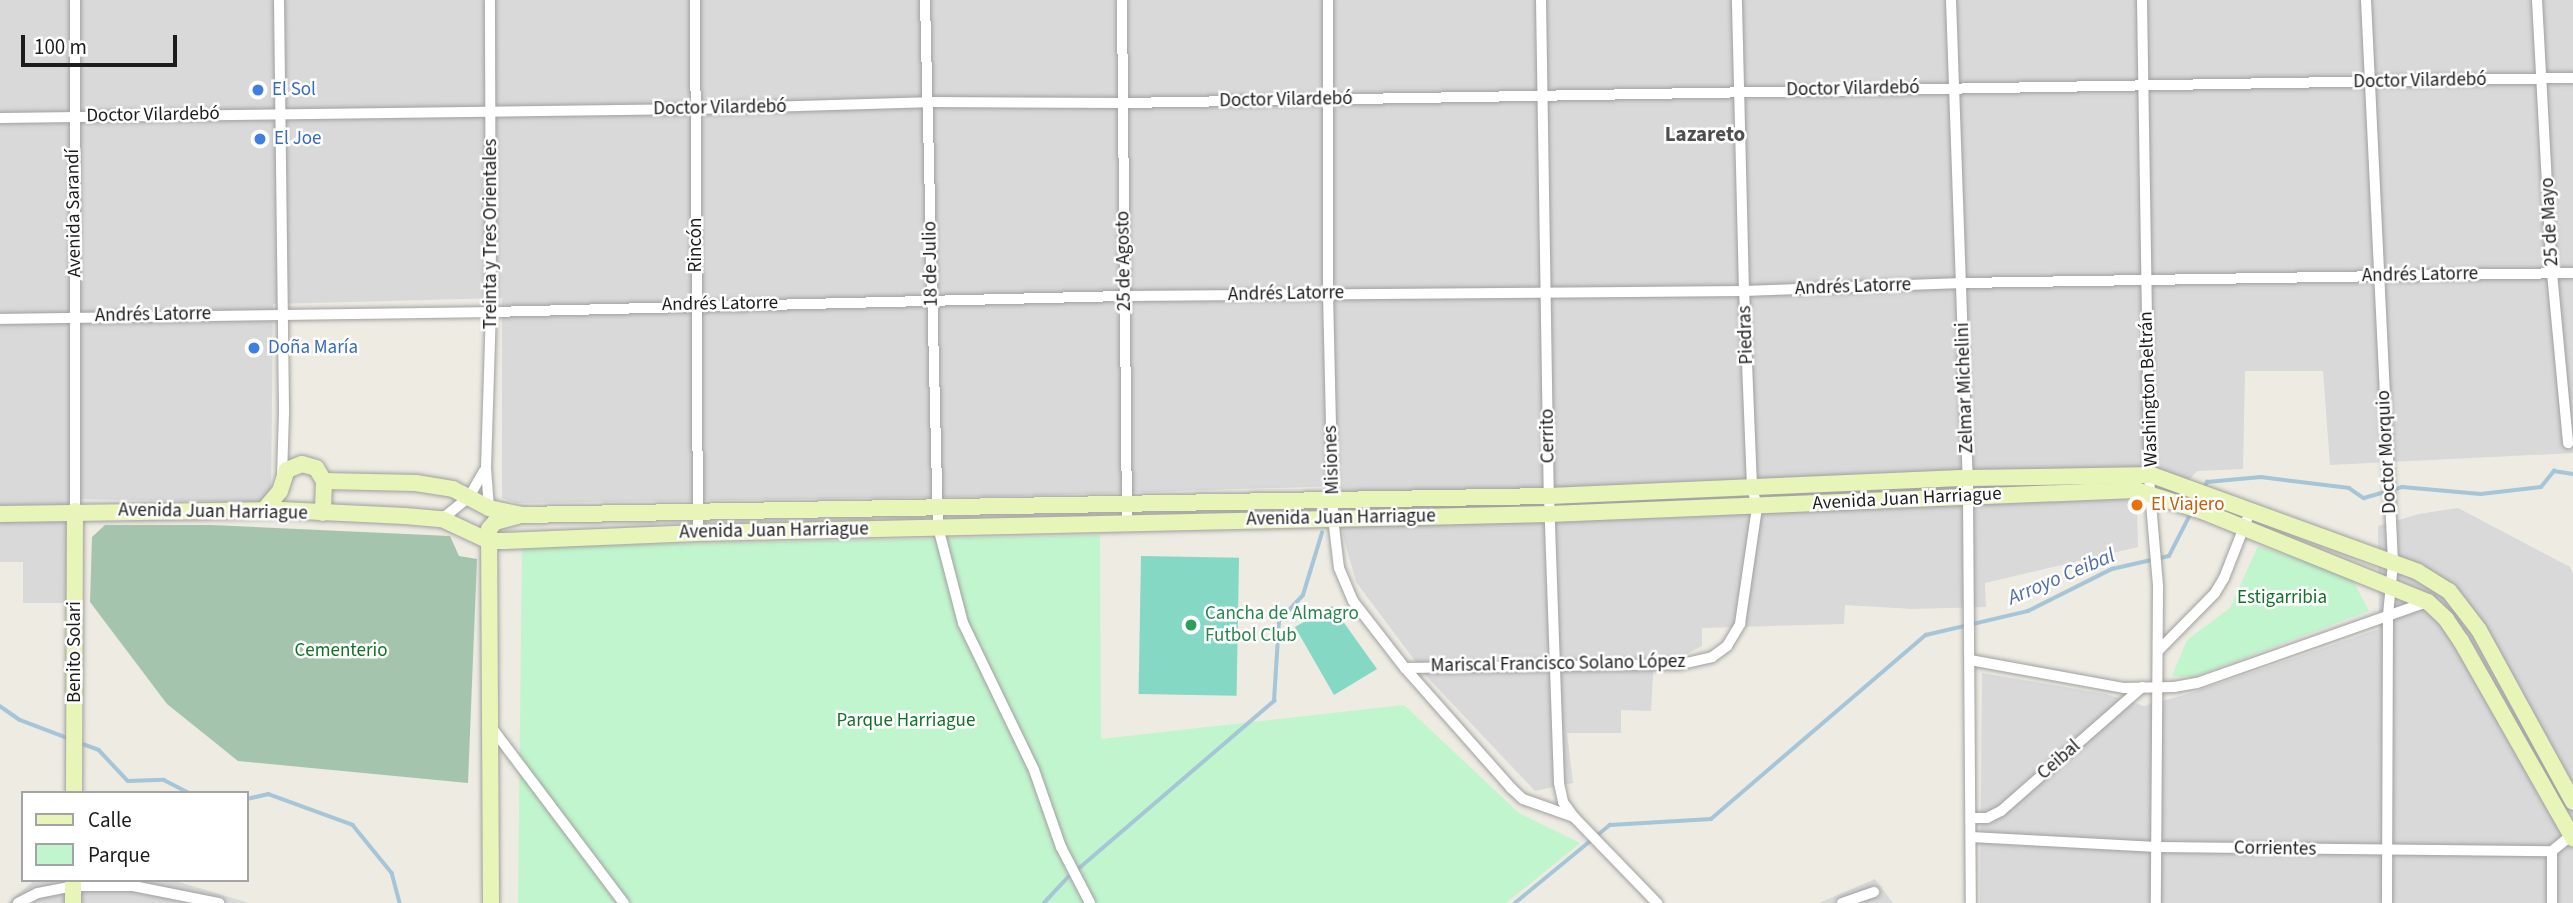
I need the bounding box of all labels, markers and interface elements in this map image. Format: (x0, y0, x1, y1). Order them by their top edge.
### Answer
scale bar (24, 21, 180, 65)
text: 100 m (34, 32, 87, 62)
street label: Doctor Vilardebó (2353, 68, 2487, 94)
street label: Doctor Vilardebó (1786, 76, 1920, 102)
place label: El Sol (272, 79, 316, 101)
marker: El Sol (250, 82, 266, 98)
street label: Doctor Vilardebó (1219, 87, 1353, 113)
street label: Doctor Vilardebó (653, 95, 787, 121)
street label: Doctor Vilardebó (86, 102, 220, 128)
district label: Lazareto (1665, 121, 1745, 147)
place label: El Joe (274, 128, 321, 150)
marker: El Joe (252, 131, 268, 147)
street label: Treinta y Tres Orientales (480, 139, 502, 329)
street label: Avenida Sarandí (61, 149, 87, 277)
street label: 25 de Mayo (2536, 177, 2564, 267)
street label: 25 de Agosto (1112, 211, 1136, 311)
street label: Rincón (685, 218, 707, 272)
street label: 18 de Julio (919, 221, 943, 307)
street label: Andrés Latorre (2362, 263, 2478, 287)
street label: Andrés Latorre (1795, 274, 1911, 300)
street label: Andrés Latorre (1228, 282, 1344, 306)
street label: Andrés Latorre (662, 292, 778, 316)
street label: Andrés Latorre (95, 303, 211, 327)
street label: Piedras (1734, 305, 1758, 365)
street label: Washington Beltrán (2135, 311, 2163, 467)
street label: Zelmar Michelini (1951, 322, 1979, 454)
place label: Doña María (268, 337, 358, 359)
marker: Doña María (246, 340, 262, 356)
street label: Doctor Morquio (2372, 390, 2402, 514)
street label: Cerrito (1536, 409, 1560, 463)
street label: Misiones (1319, 425, 1345, 495)
street label: Avenida Juan Harriague (1812, 483, 2002, 515)
place label: El Viajero (2151, 494, 2225, 516)
marker: El Viajero (2129, 497, 2145, 513)
street label: Avenida Juan Harriague (118, 499, 308, 525)
street label: Avenida Juan Harriague (1246, 505, 1436, 531)
street label: Avenida Juan Harriague (679, 518, 869, 544)
water label: Arroyo Ceibal (2004, 542, 2118, 610)
park label: Estigarribia (2237, 587, 2327, 609)
street label: Benito Solari (64, 601, 86, 703)
place label: Cancha de Almagro Futbol Club (1205, 603, 1359, 647)
marker: Cancha de Almagro Futbol Club (1183, 617, 1199, 633)
park label: Cementerio (295, 640, 387, 662)
street label: Mariscal Francisco Solano López (1430, 650, 1686, 678)
park label: Parque Harriague (837, 710, 975, 732)
street label: Ceibal (2033, 735, 2085, 785)
legend (21, 791, 248, 882)
text: Calle (88, 805, 132, 835)
street label: Corrientes (2234, 837, 2316, 861)
text: Parque (88, 840, 150, 870)

